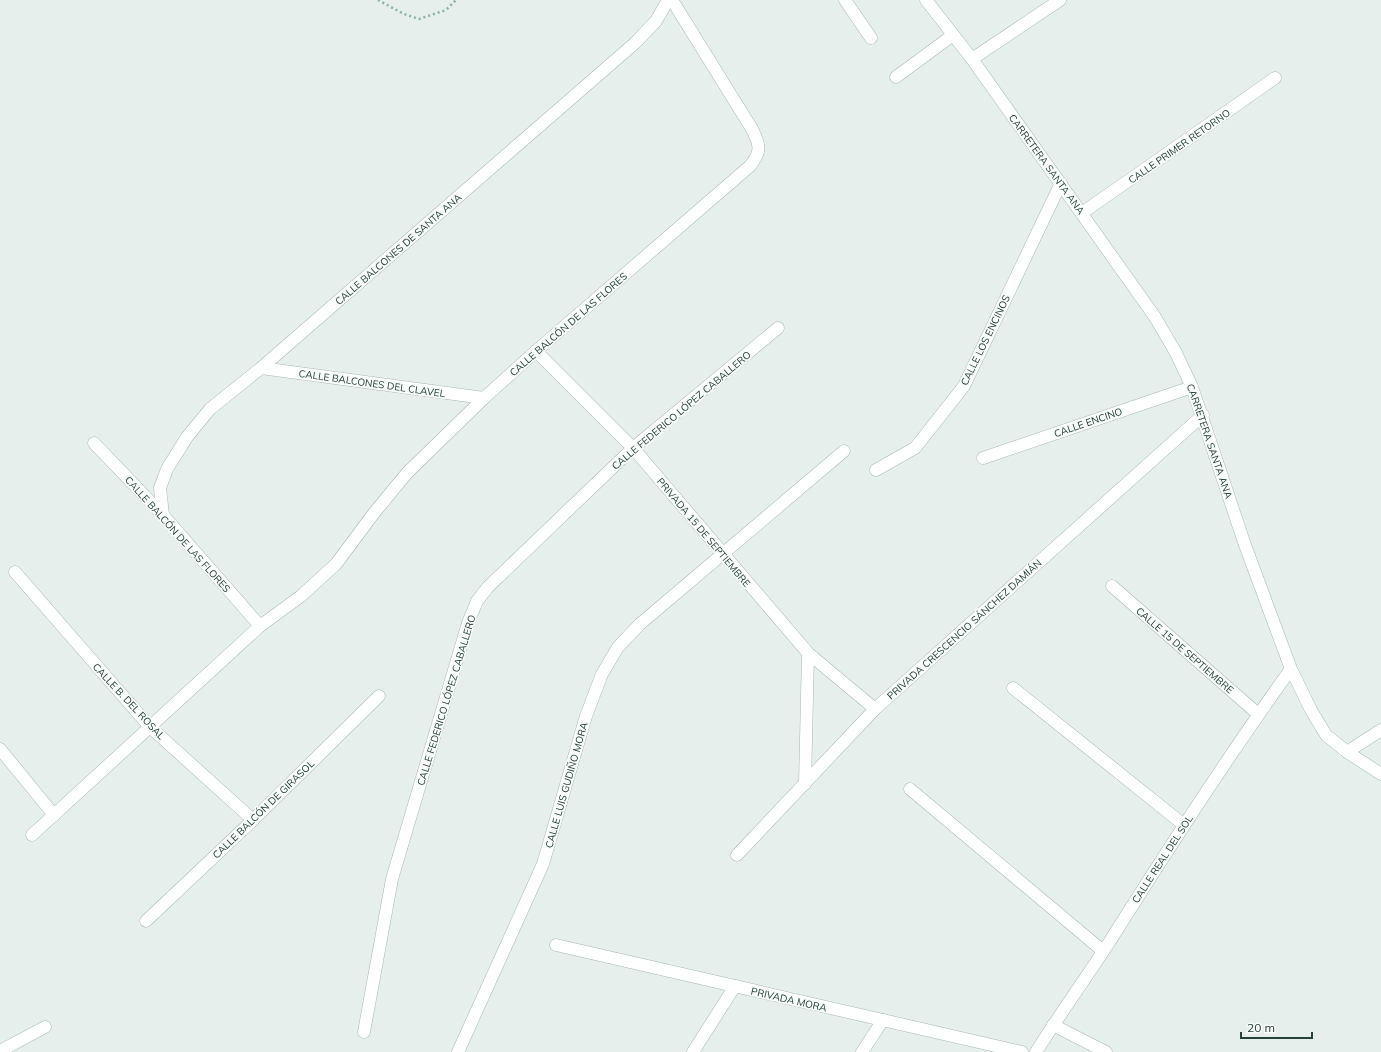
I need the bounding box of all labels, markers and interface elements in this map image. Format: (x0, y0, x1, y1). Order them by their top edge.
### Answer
street label: CALLE PRIMER RETORNO (1126, 106, 1233, 187)
street label: CARRETERA SANTA ANA (1006, 112, 1088, 217)
street label: CALLE BALCONES DE SANTA ANA (332, 190, 465, 308)
street label: CALLE BALCÓN DE LAS FLORES (507, 270, 630, 379)
street label: CALLE LOS ENCINOS (958, 293, 1013, 388)
street label: CALLE FEDERICO LÓPEZ CABALLERO (609, 348, 754, 473)
street label: CALLE BALCONES DEL CLAVEL (298, 367, 446, 400)
street label: CARRETERA SANTA ANA (1184, 382, 1236, 501)
street label: CALLE ENCINO (1052, 405, 1124, 440)
street label: CALLE BALCÓN DE LAS FLORES (122, 474, 233, 595)
street label: PRIVADA 15 DE SEPTIEMBRE (654, 475, 753, 590)
street label: PRIVADA CRESCENCIO SÁNCHEZ DAMIÁN (884, 556, 1044, 702)
street label: CALLE 15 DE SEPTIEMBRE (1133, 604, 1236, 696)
street label: CALLE FEDERICO LÓPEZ CABALLERO (414, 613, 479, 787)
street label: CALLE B. DEL ROSAL (90, 660, 168, 743)
street label: CALLE LUIS GUDIÑO MORA (542, 720, 591, 850)
street label: CALLE BALCÓN DE GIRASOL (210, 757, 317, 861)
street label: CALLE REAL DEL SOL (1129, 812, 1196, 906)
street label: PRIVADA MORA (750, 984, 829, 1015)
scale bar (1241, 1014, 1312, 1040)
text: 20 m (1247, 1020, 1275, 1035)

